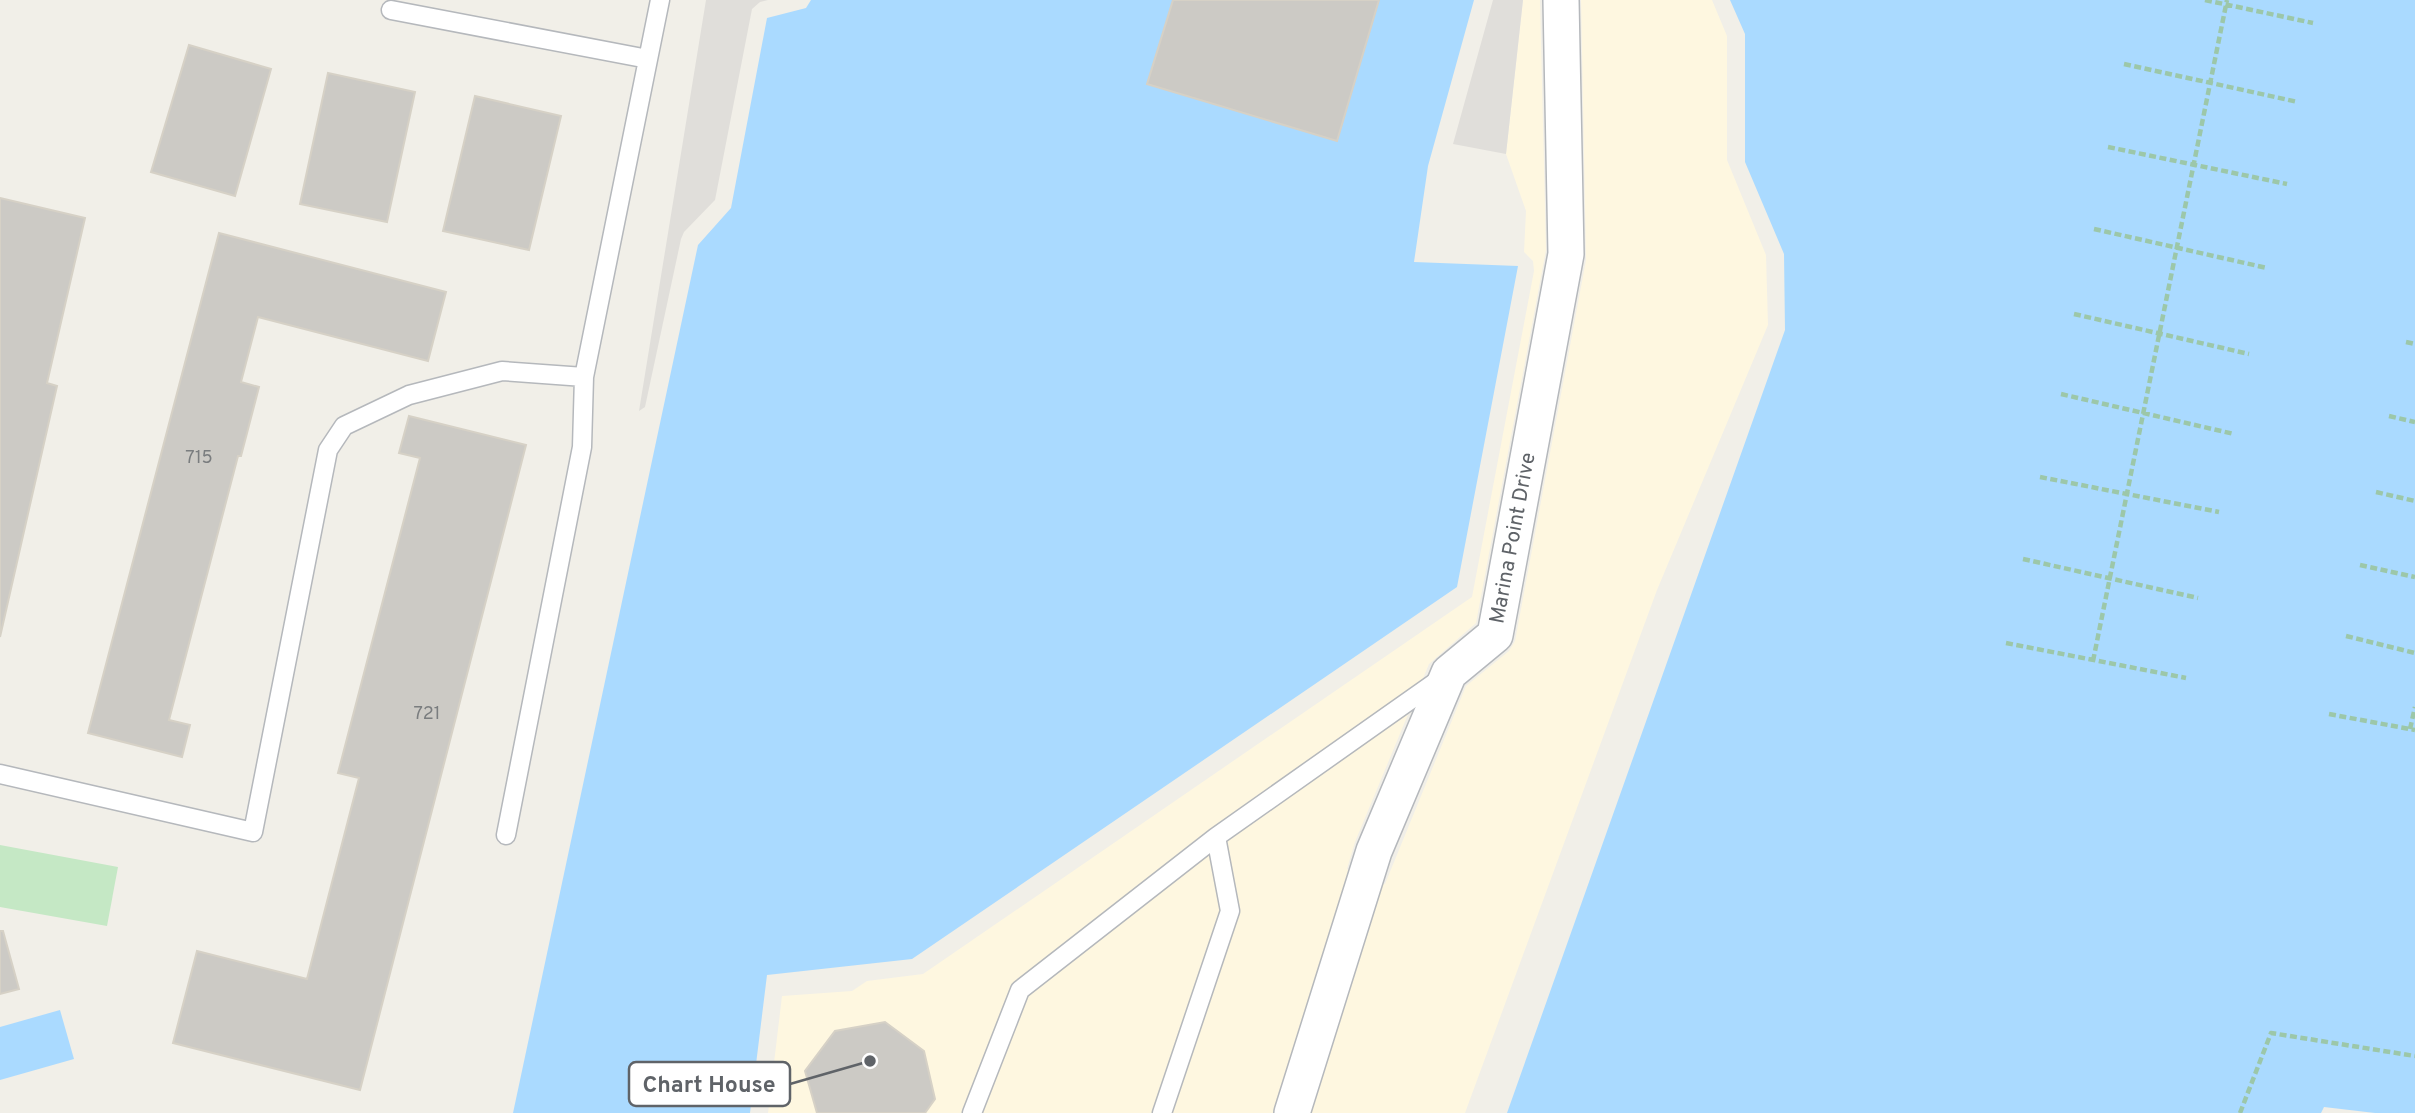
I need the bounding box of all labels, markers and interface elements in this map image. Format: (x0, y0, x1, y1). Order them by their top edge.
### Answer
house number: 715 (185, 447, 213, 470)
street label: Marina Point Drive (1484, 450, 1542, 626)
house number: 721 (414, 703, 440, 726)
callout: Chart House (629, 1062, 790, 1106)
text: Chart House (643, 1072, 775, 1101)

